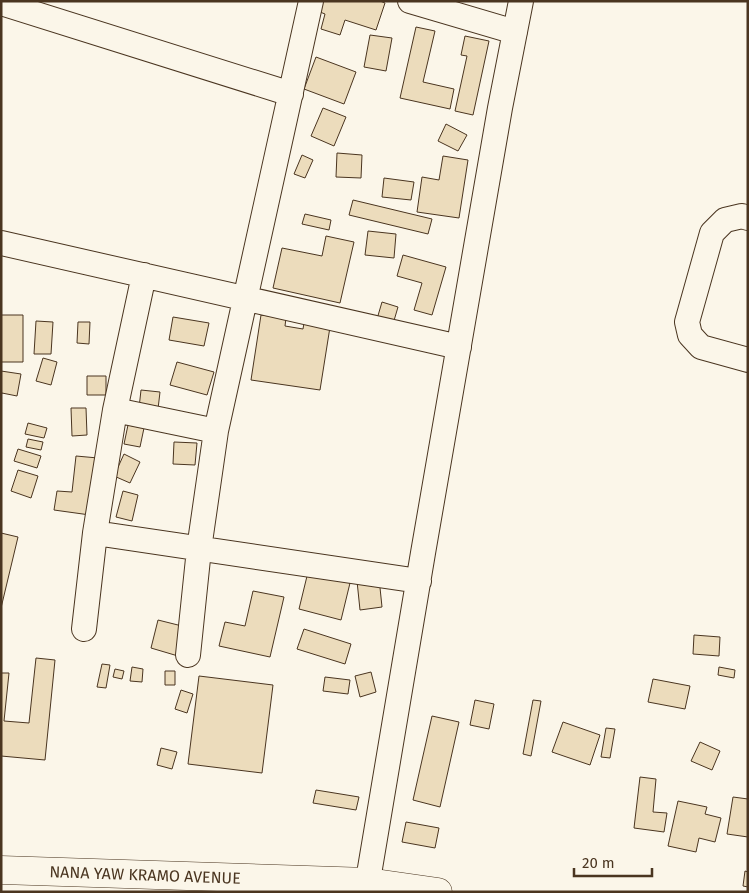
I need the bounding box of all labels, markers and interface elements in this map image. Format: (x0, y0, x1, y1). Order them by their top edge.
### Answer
scale bar (574, 846, 652, 878)
text: 20 m (582, 854, 615, 872)
street label: NANA YAW KRAMO AVENUE (49, 862, 241, 888)

